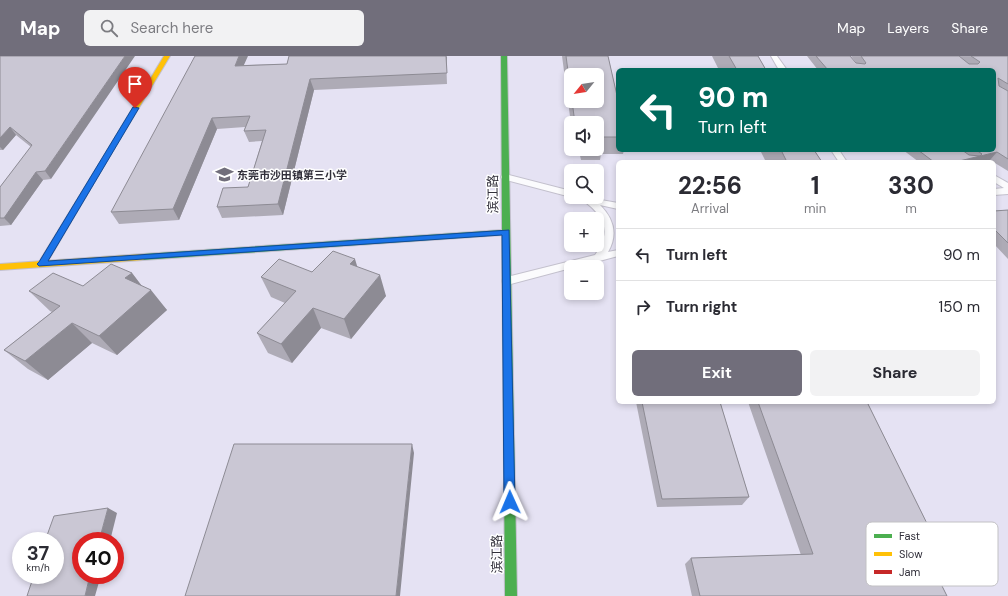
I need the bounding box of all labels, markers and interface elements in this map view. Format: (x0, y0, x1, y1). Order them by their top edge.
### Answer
search box (84, 10, 364, 46)
text: Map (20, 16, 60, 41)
icon: search (98, 17, 120, 39)
text: Search here (130, 18, 213, 38)
text: Map (837, 19, 865, 37)
text: Layers (887, 19, 929, 37)
text: Share (951, 19, 988, 37)
pin (118, 67, 152, 108)
north arrow (564, 68, 604, 108)
map controls (564, 68, 604, 300)
icon: arrive (124, 73, 146, 95)
text: 90 m (698, 79, 768, 116)
icon: left (632, 84, 684, 136)
text: Turn left (698, 115, 767, 139)
button: sound (564, 116, 604, 156)
button: search (564, 164, 604, 204)
school or university icon: 东莞市沙田镇第三小学 (214, 165, 234, 185)
place label: 东莞市沙田镇第三小学 (237, 168, 347, 182)
text: 22:56 (678, 170, 742, 201)
text: 1 (811, 170, 819, 201)
text: 330 (888, 170, 934, 201)
street label: 滨江路 (484, 174, 502, 214)
text: Arrival (691, 200, 729, 217)
text: min (804, 200, 826, 217)
text: m (905, 200, 917, 217)
button: + (564, 212, 604, 252)
icon: left (632, 244, 654, 266)
text: Turn left (666, 245, 727, 265)
text: 90 m (943, 245, 980, 265)
button: − (564, 260, 604, 300)
icon: right (632, 296, 654, 318)
text: Turn right (666, 297, 737, 317)
text: 150 m (939, 297, 980, 317)
button: Exit (632, 350, 802, 396)
button: Share (810, 350, 980, 396)
position arrow (489, 481, 531, 523)
legend (866, 522, 998, 586)
text: Fast (899, 529, 920, 543)
speed limit sign: 40 (72, 532, 124, 584)
street label: 滨江路 (488, 534, 506, 574)
text: 37 (27, 540, 49, 566)
text: Slow (899, 547, 923, 561)
text: km/h (26, 561, 50, 574)
text: Jam (899, 565, 920, 579)

